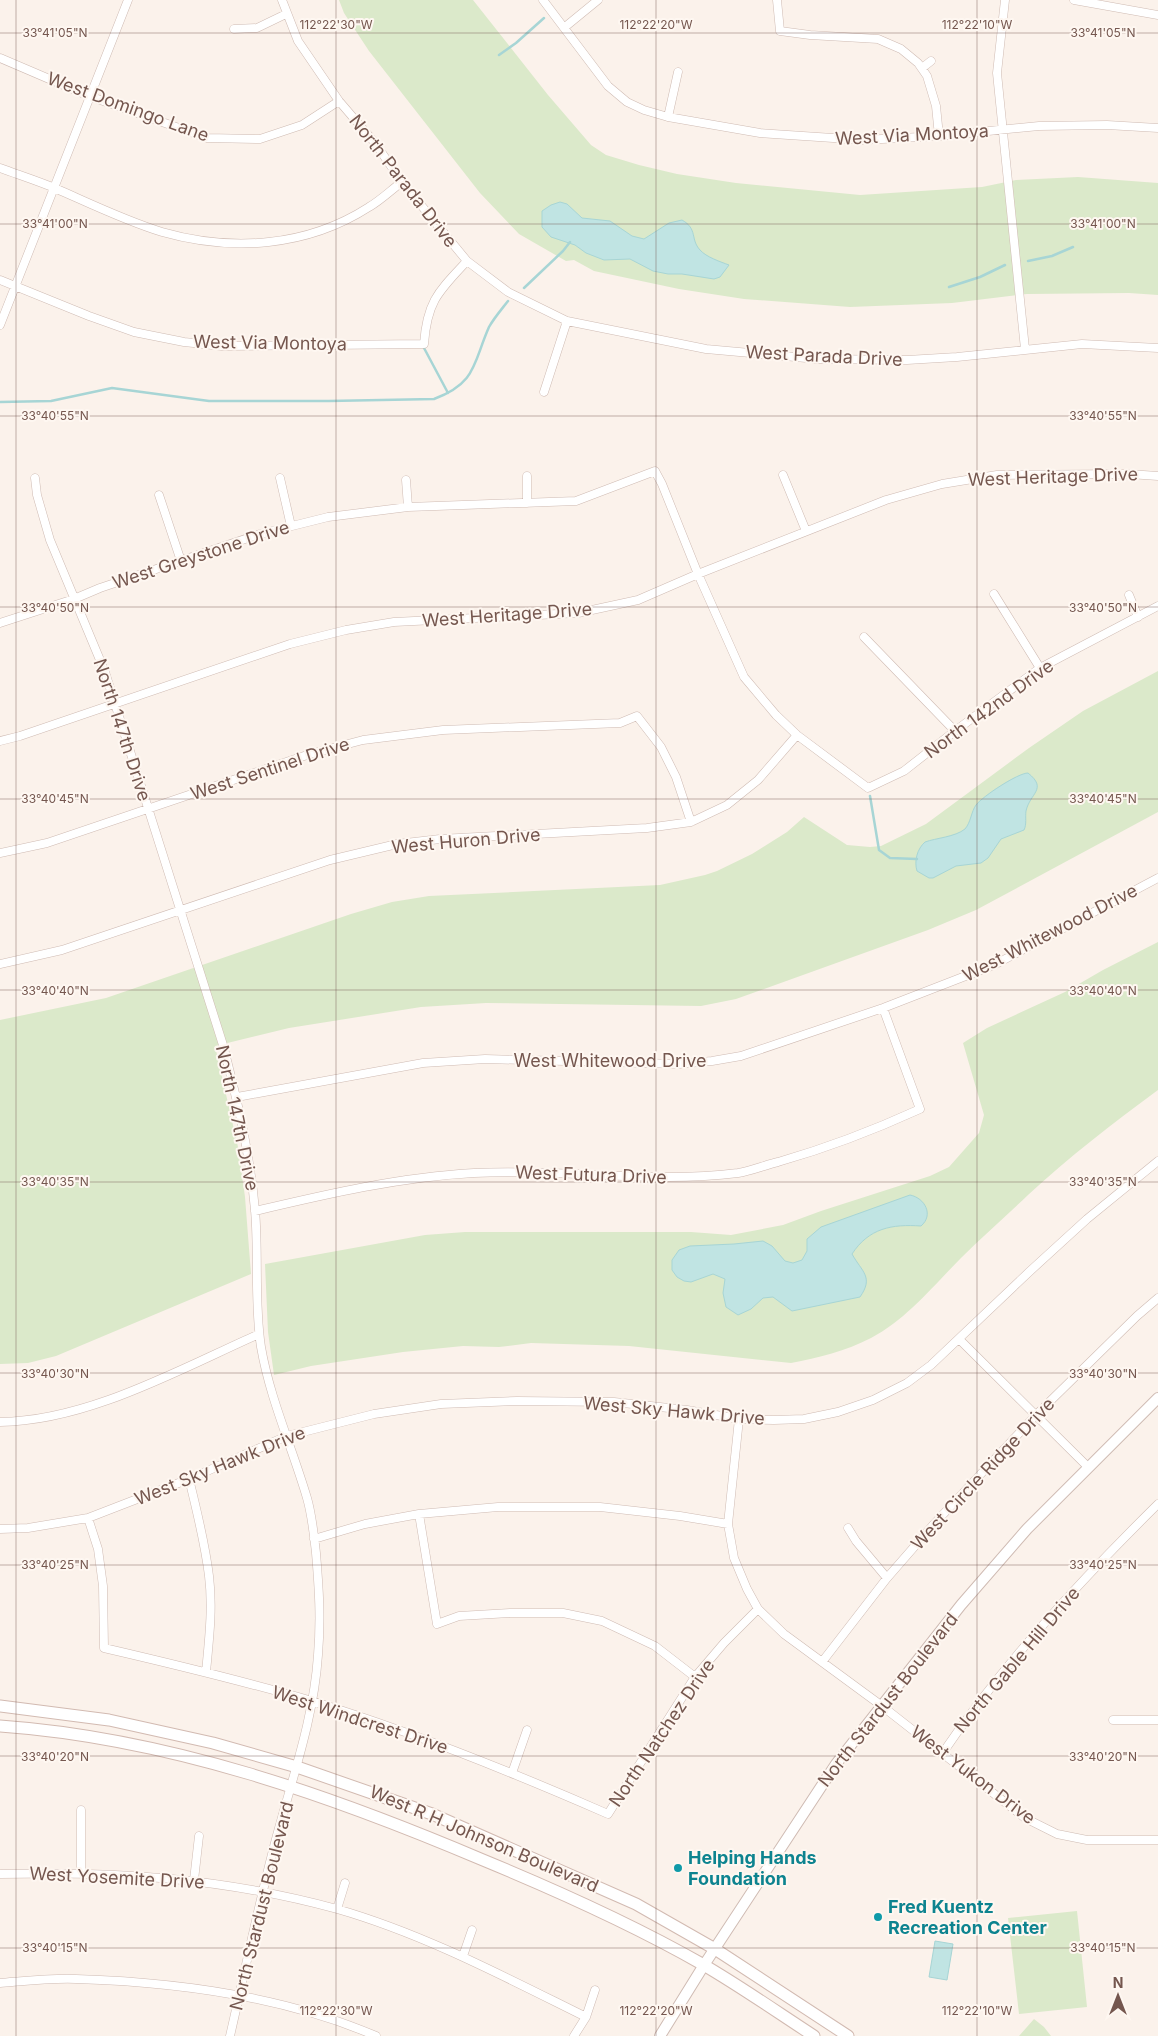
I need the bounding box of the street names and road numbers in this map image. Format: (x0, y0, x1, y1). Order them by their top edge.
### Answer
street label: West Domingo Lane (44, 67, 212, 146)
street label: North Parada Drive (345, 110, 462, 251)
street label: West Via Montoya (835, 120, 989, 149)
street label: West Via Montoya (193, 331, 347, 354)
street label: West Parada Drive (745, 341, 903, 370)
street label: West Heritage Drive (967, 463, 1139, 490)
street label: West Greystone Drive (110, 516, 292, 593)
street label: West Heritage Drive (421, 598, 593, 631)
street label: North 142nd Drive (920, 655, 1057, 762)
street label: North 147th Drive (90, 656, 155, 804)
street label: West Sentinel Drive (188, 733, 352, 804)
street label: West Huron Drive (391, 824, 541, 857)
street label: West Whitewood Drive (959, 879, 1141, 986)
street label: North 147th Drive (212, 1043, 263, 1193)
street label: West Whitewood Drive (513, 1050, 707, 1071)
street label: West Futura Drive (515, 1161, 667, 1188)
street label: West Sky Hawk Drive (582, 1392, 766, 1429)
street label: West Circle Ridge Drive (907, 1393, 1059, 1554)
street label: West Sky Hawk Drive (131, 1422, 308, 1509)
street label: North Gable Hill Drive (950, 1583, 1084, 1737)
street label: North Stardust Boulevard (813, 1609, 962, 1791)
street label: North Natchez Drive (604, 1655, 719, 1810)
street label: West Windcrest Drive (269, 1681, 451, 1758)
street label: West Yukon Drive (907, 1721, 1040, 1828)
street label: West R H Johnson Boulevard (367, 1781, 602, 1896)
street label: North Stardust Boulevard (225, 1799, 298, 2013)
street label: West Yosemite Drive (29, 1862, 205, 1893)

